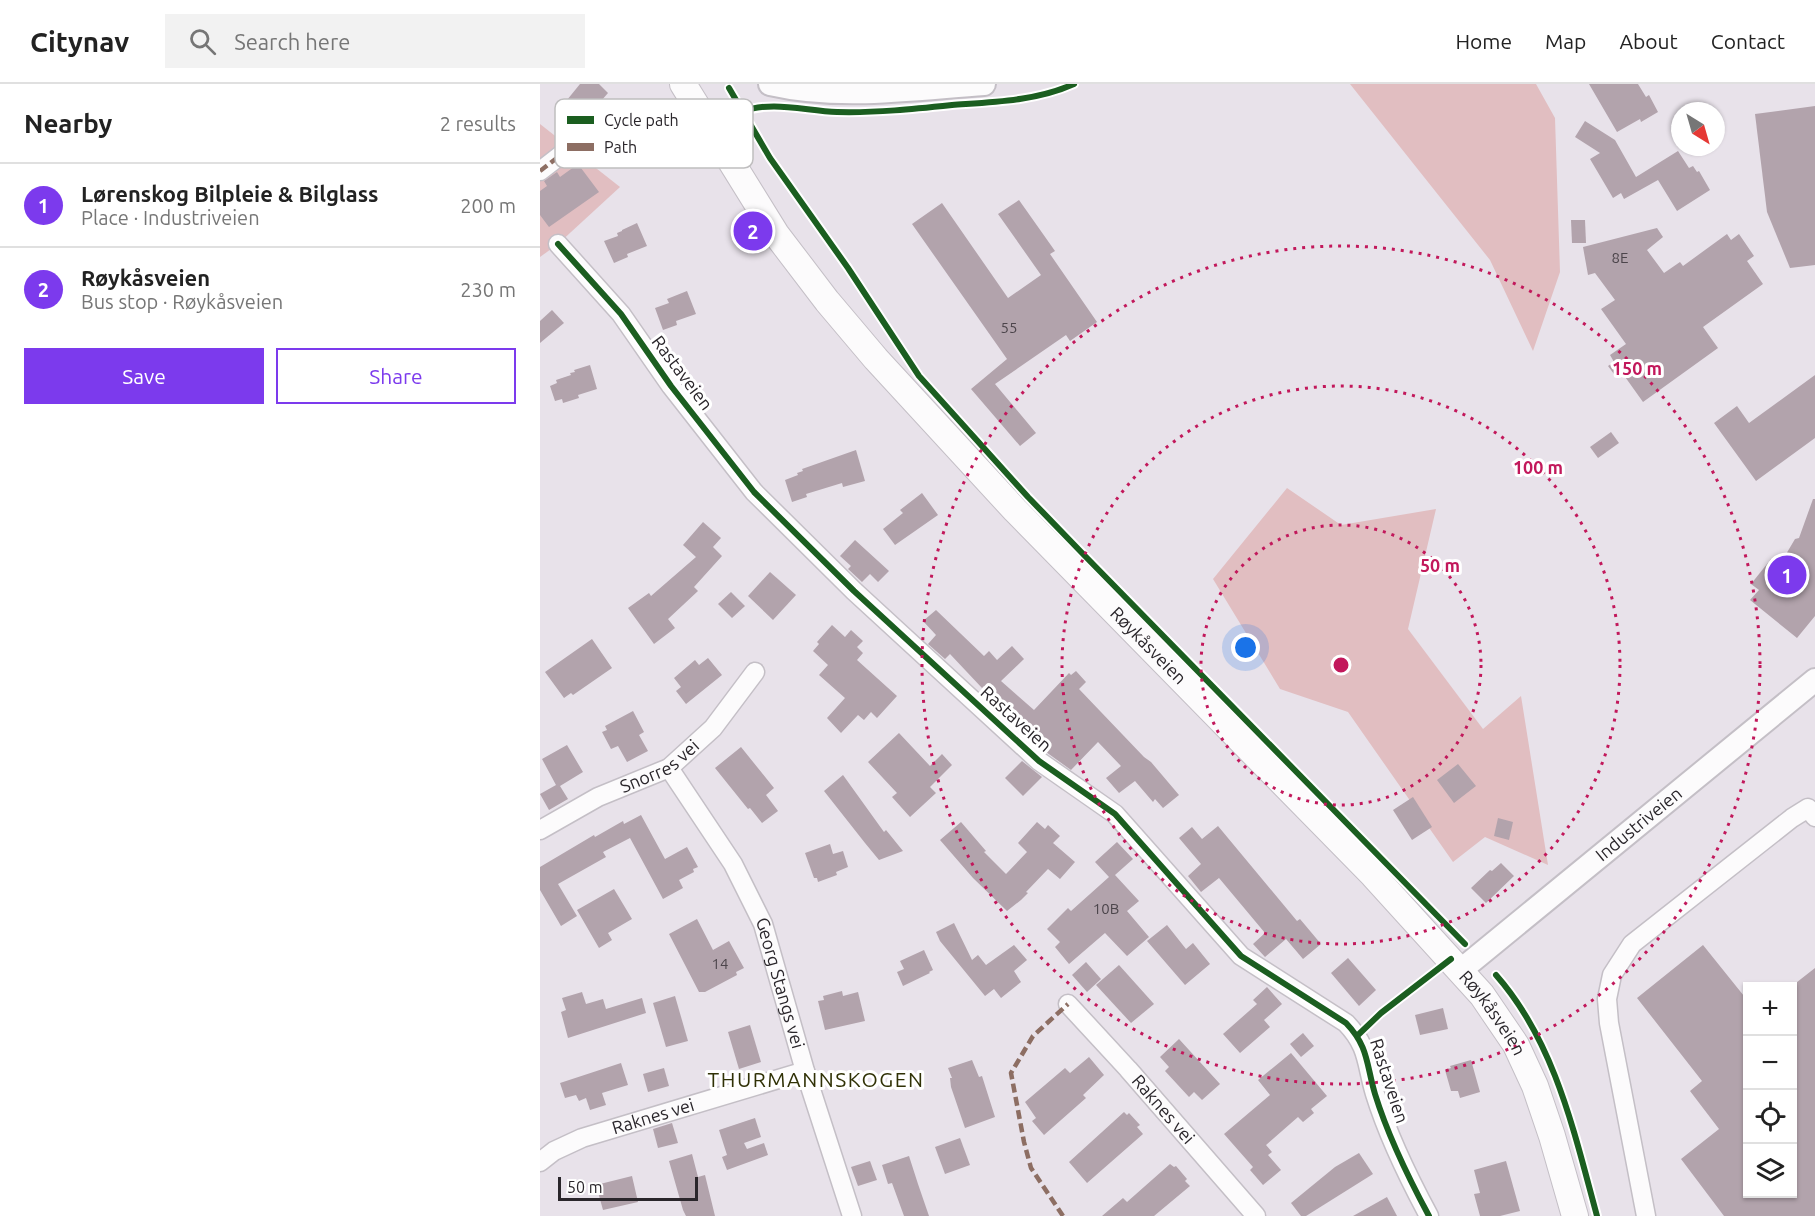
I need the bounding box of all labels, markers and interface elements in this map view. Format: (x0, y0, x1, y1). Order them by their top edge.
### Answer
search box (165, 14, 585, 68)
icon: search (186, 25, 219, 58)
text: Citynav (30, 26, 129, 57)
text: Search here (234, 29, 350, 54)
text: Home (1455, 29, 1512, 53)
text: Map (1545, 29, 1586, 53)
text: About (1619, 29, 1678, 53)
text: Contact (1711, 29, 1785, 53)
legend (555, 99, 753, 168)
north arrow (1671, 102, 1725, 156)
text: Nearby (24, 109, 112, 138)
text: Cycle path (604, 111, 679, 129)
text: 2 results (440, 112, 516, 135)
text: Path (604, 138, 637, 156)
text: Lørenskog Bilpleie & Bilglass (81, 181, 379, 206)
text: 1 (38, 194, 49, 217)
text: 200 m (460, 194, 516, 217)
text: Place · Industriveien (81, 206, 260, 229)
pin: 2 (734, 208, 772, 254)
house number: 8E (1612, 249, 1628, 266)
text: Røykåsveien (81, 265, 210, 290)
text: 2 (38, 278, 49, 301)
text: 230 m (460, 278, 516, 301)
text: Bus stop · Røykåsveien (81, 290, 283, 313)
house number: 55 (1001, 319, 1017, 336)
street label: Rastaveien (648, 331, 717, 413)
button: Save (24, 348, 264, 404)
button: Share (276, 348, 516, 404)
text: 150 m (1612, 358, 1662, 378)
text: 100 m (1513, 457, 1563, 477)
pin: 1 (1768, 552, 1806, 598)
text: 50 m (1420, 555, 1460, 575)
street label: Røykåsveien (1107, 602, 1191, 688)
your location (1231, 633, 1260, 662)
centre of rings (1331, 655, 1351, 675)
street label: Rastaveien (977, 681, 1056, 755)
street label: Snorres vei (617, 735, 702, 796)
street label: Industriveien (1591, 782, 1685, 864)
house number: 10B (1093, 900, 1119, 917)
street label: Georg Stangs vei (752, 914, 809, 1051)
house number: 14 (712, 955, 728, 972)
street label: Røykåsveien (1456, 966, 1530, 1058)
map controls (1743, 982, 1797, 1198)
button: + (1743, 982, 1797, 1036)
street label: Rastaveien (1367, 1036, 1413, 1126)
button: − (1743, 1036, 1797, 1090)
district label: THURMANNSKOGEN (708, 1067, 924, 1091)
street label: Raknes vei (1129, 1070, 1199, 1147)
button: locate (1743, 1090, 1797, 1144)
street label: Raknes vei (609, 1094, 696, 1137)
button: layers (1743, 1144, 1797, 1198)
scale bar (558, 1174, 698, 1202)
text: 50 m (567, 1178, 603, 1196)

